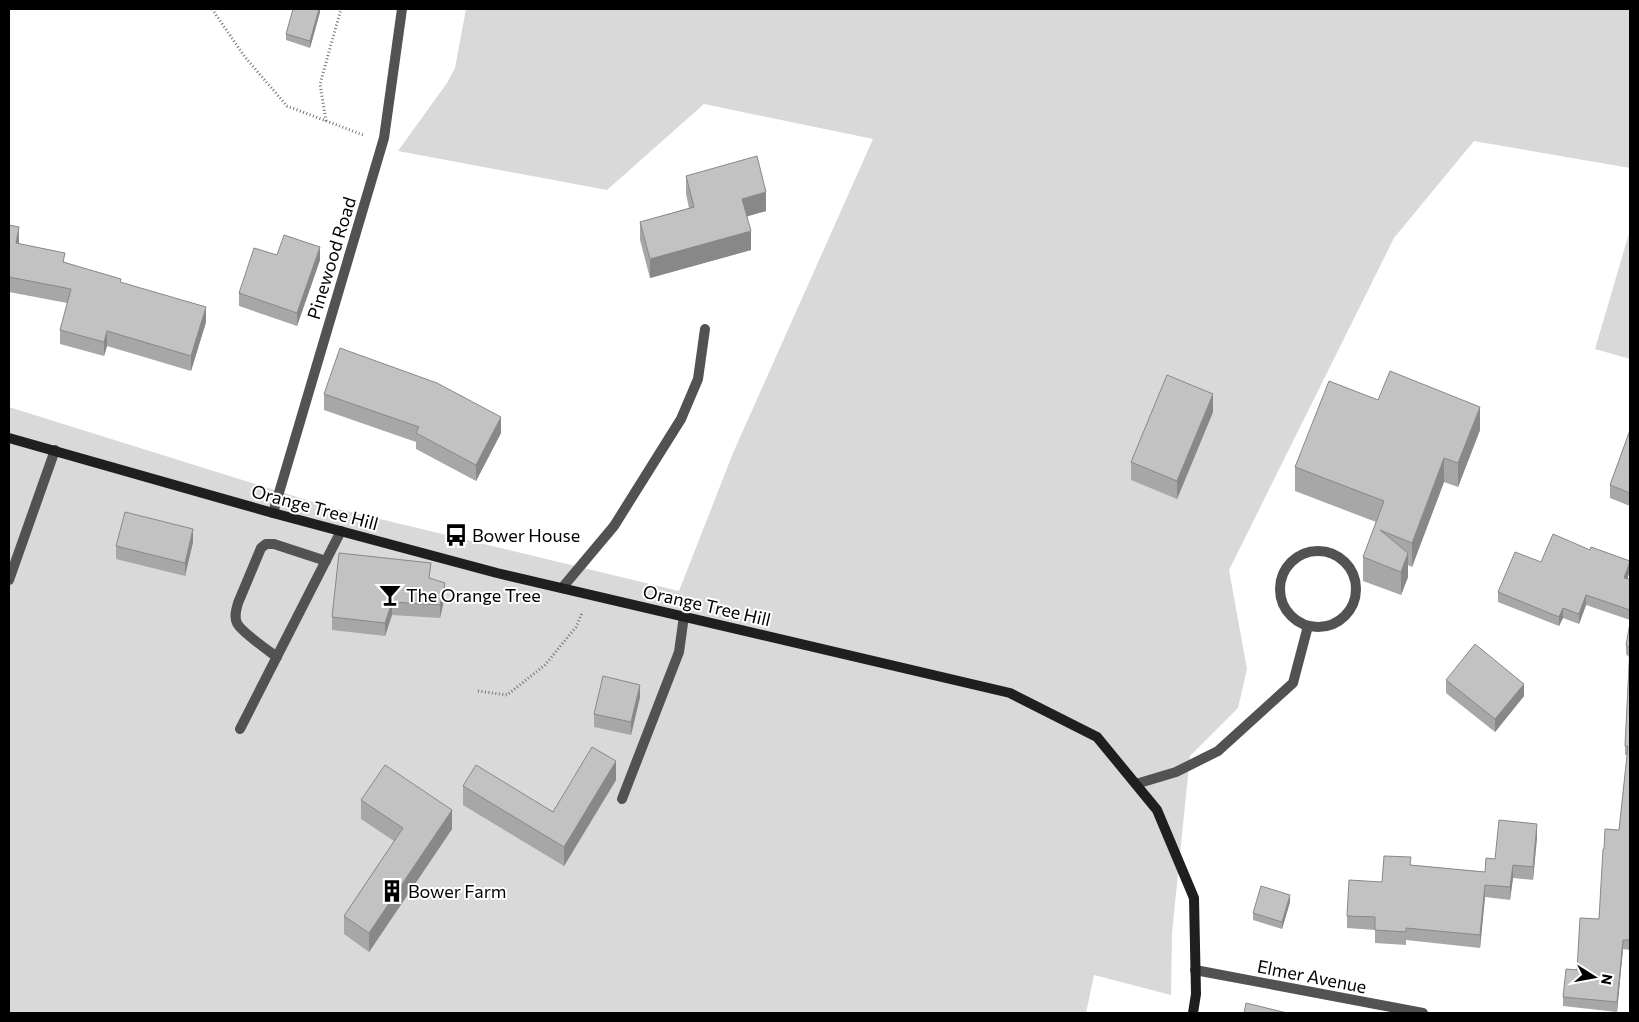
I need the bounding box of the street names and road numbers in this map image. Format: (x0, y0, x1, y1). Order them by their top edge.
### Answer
street label: Pinewood Road (302, 194, 360, 322)
street label: Orange Tree Hill (249, 479, 381, 535)
street label: Orange Tree Hill (641, 580, 773, 630)
street label: Elmer Avenue (1255, 955, 1369, 997)

